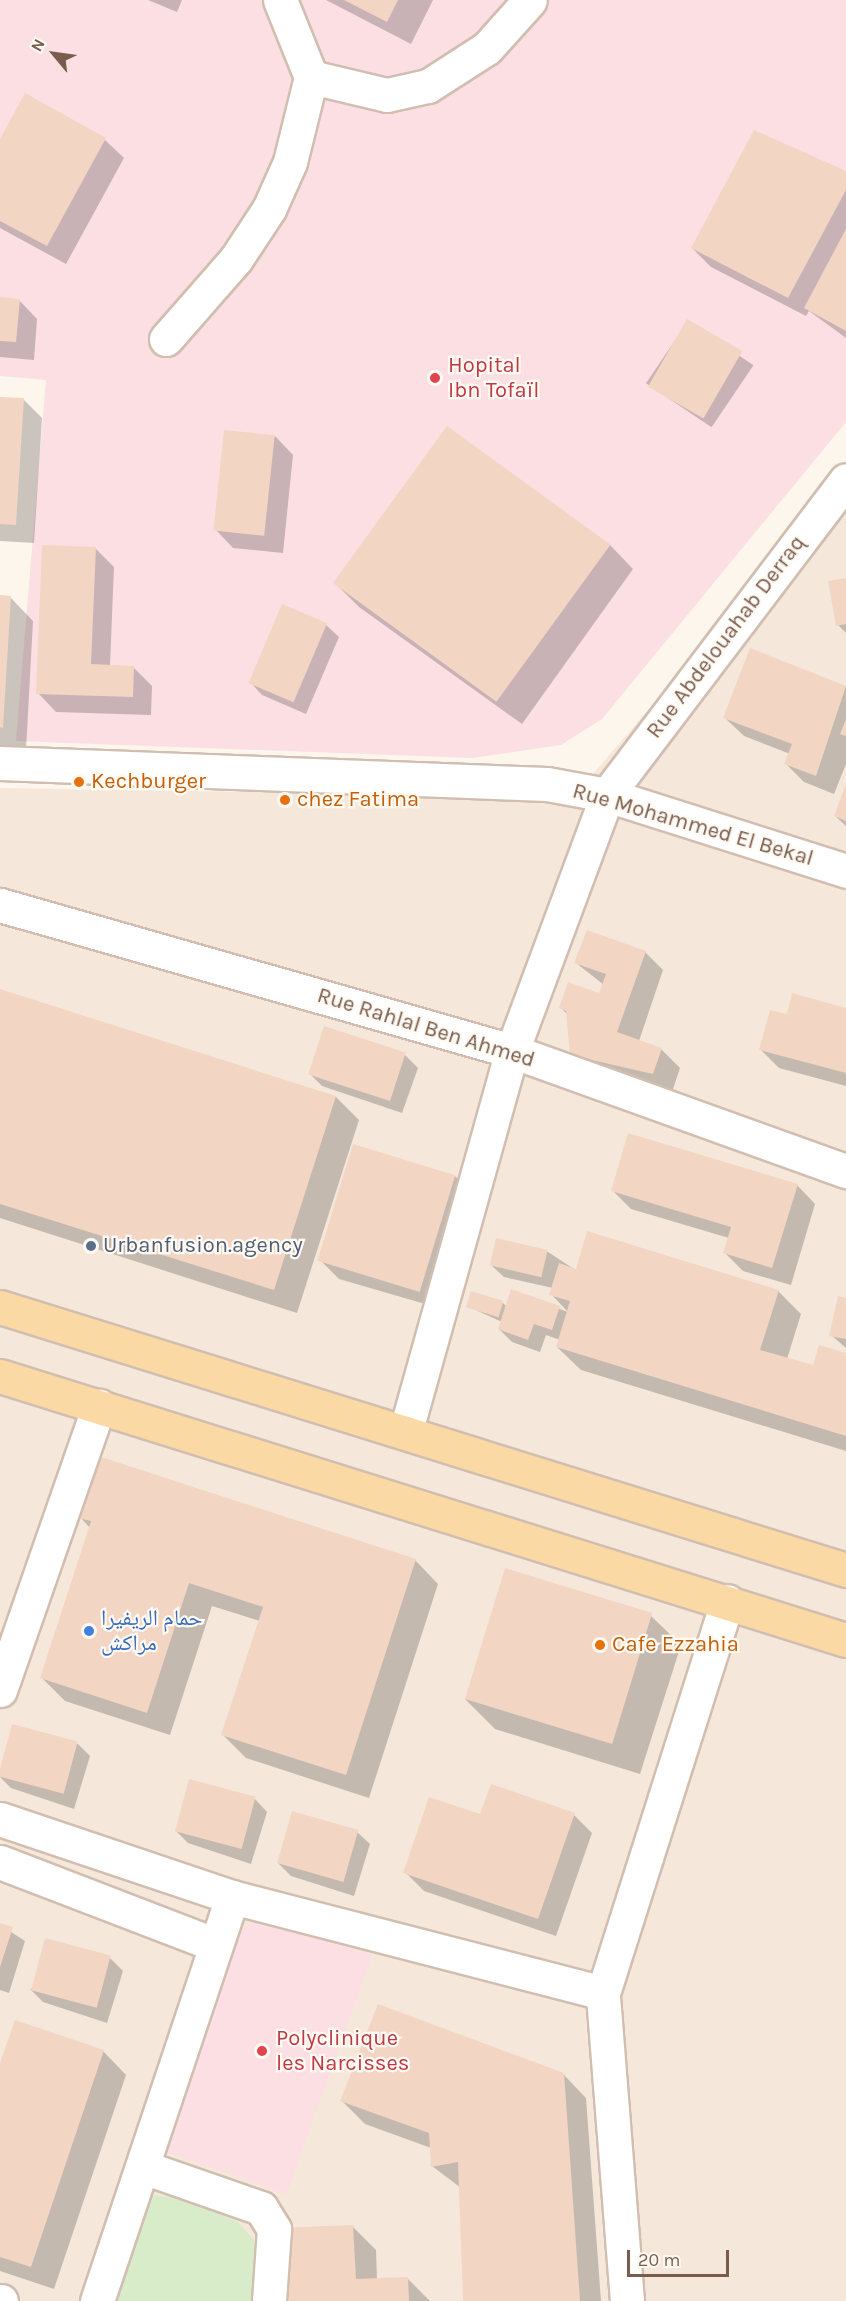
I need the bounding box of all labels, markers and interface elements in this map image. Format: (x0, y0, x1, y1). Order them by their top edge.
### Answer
north arrow (24, 24, 84, 84)
text: N (27, 35, 49, 55)
place label: Hopital Ibn Tofaïl (448, 352, 539, 404)
marker: Hopital Ibn Tofaïl (426, 369, 444, 387)
street label: Rue Abdelouahab Derraq (641, 530, 811, 744)
place label: Kechburger (91, 769, 206, 795)
marker: Kechburger (72, 775, 86, 789)
street label: Rue Mohammed El Bekal (569, 778, 817, 872)
place label: chez Fatima (297, 787, 419, 813)
marker: chez Fatima (278, 793, 292, 807)
street label: Rue Rahlal Ben Ahmed (314, 982, 538, 1074)
place label: Urbanfusion.agency (103, 1233, 303, 1259)
marker: Urbanfusion.agency (84, 1239, 98, 1253)
place label: حمام الريفيرا مراكش (101, 1605, 203, 1657)
marker: حمام الريفيرا مراكش (82, 1624, 96, 1638)
place label: Cafe Ezzahia (612, 1632, 739, 1658)
marker: Cafe Ezzahia (593, 1638, 607, 1652)
place label: Polyclinique les Narcisses (276, 2025, 409, 2076)
marker: Polyclinique les Narcisses (253, 2042, 271, 2060)
scale bar (630, 2238, 732, 2276)
text: 20 m (638, 2249, 680, 2271)

